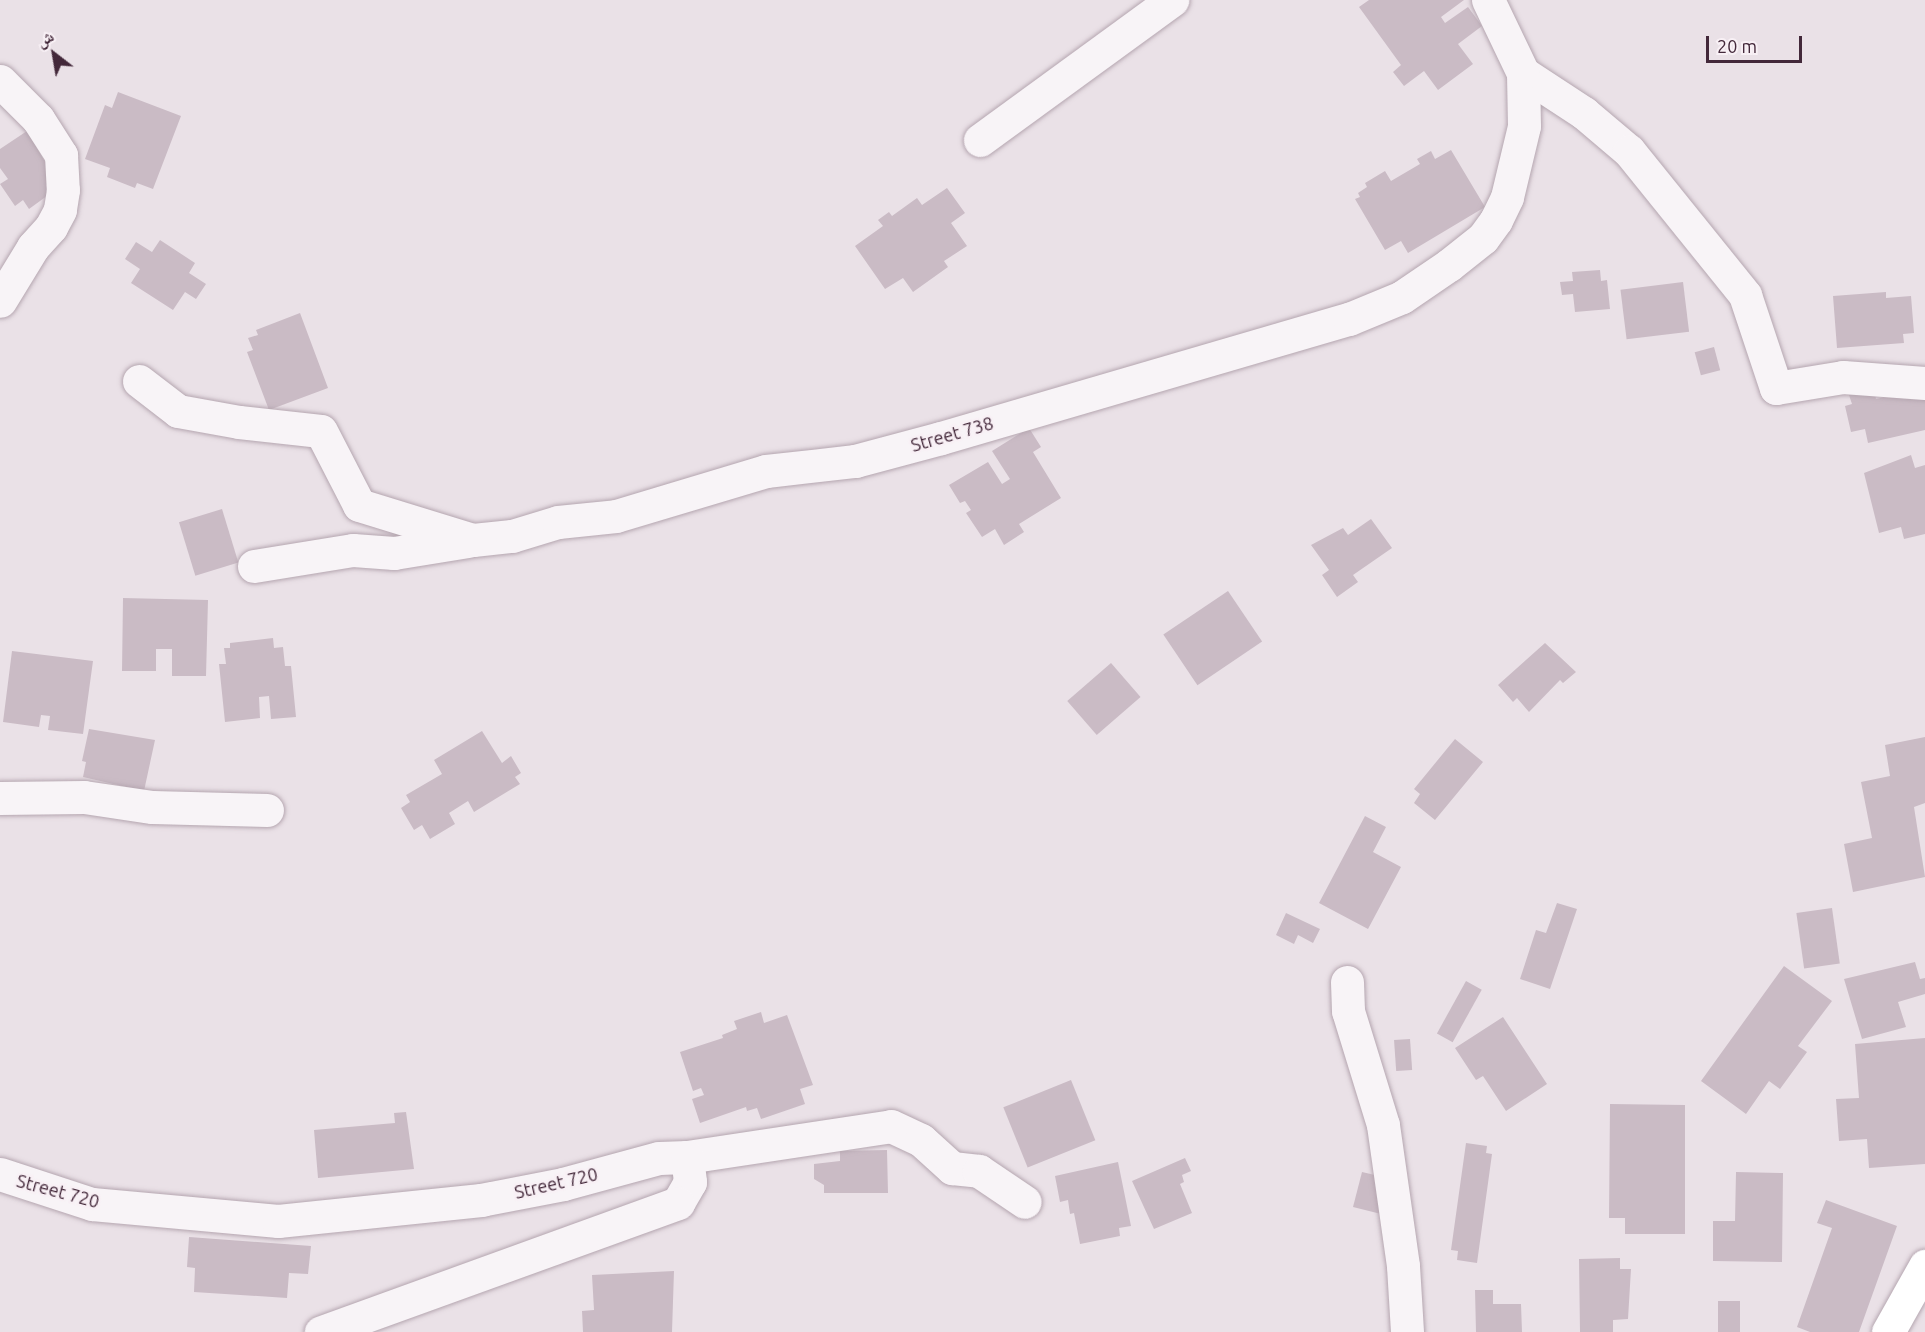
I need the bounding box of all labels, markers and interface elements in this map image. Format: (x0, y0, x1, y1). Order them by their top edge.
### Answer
north arrow (24, 24, 84, 84)
scale bar (1709, 24, 1805, 62)
text: ش (33, 26, 57, 51)
text: 20 m (1717, 36, 1757, 56)
street label: Street 738 (908, 412, 996, 456)
street label: Street 720 (512, 1163, 600, 1203)
street label: Street 720 (14, 1170, 102, 1212)

